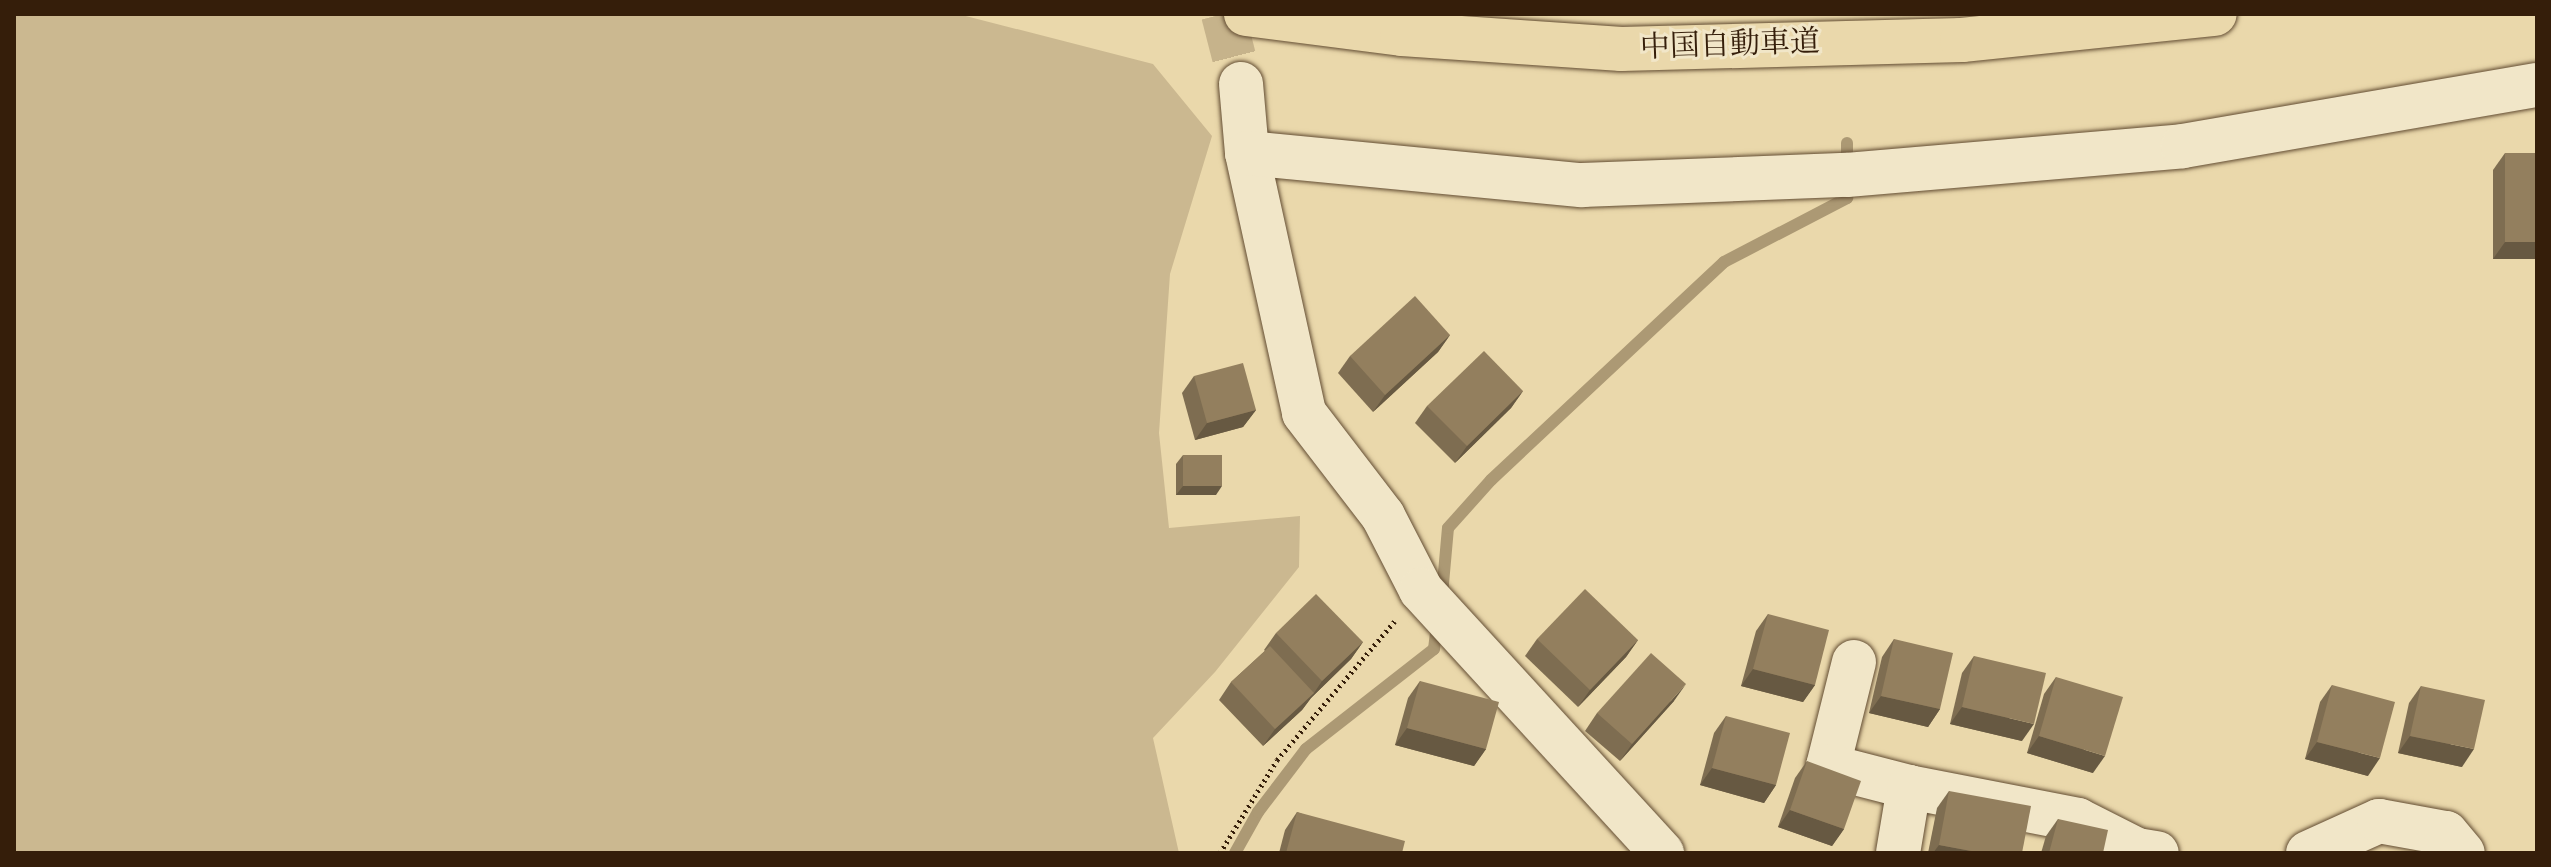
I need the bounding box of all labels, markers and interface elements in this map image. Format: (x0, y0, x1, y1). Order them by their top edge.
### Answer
street label: 中国自動車道 (1639, 25, 1821, 67)

